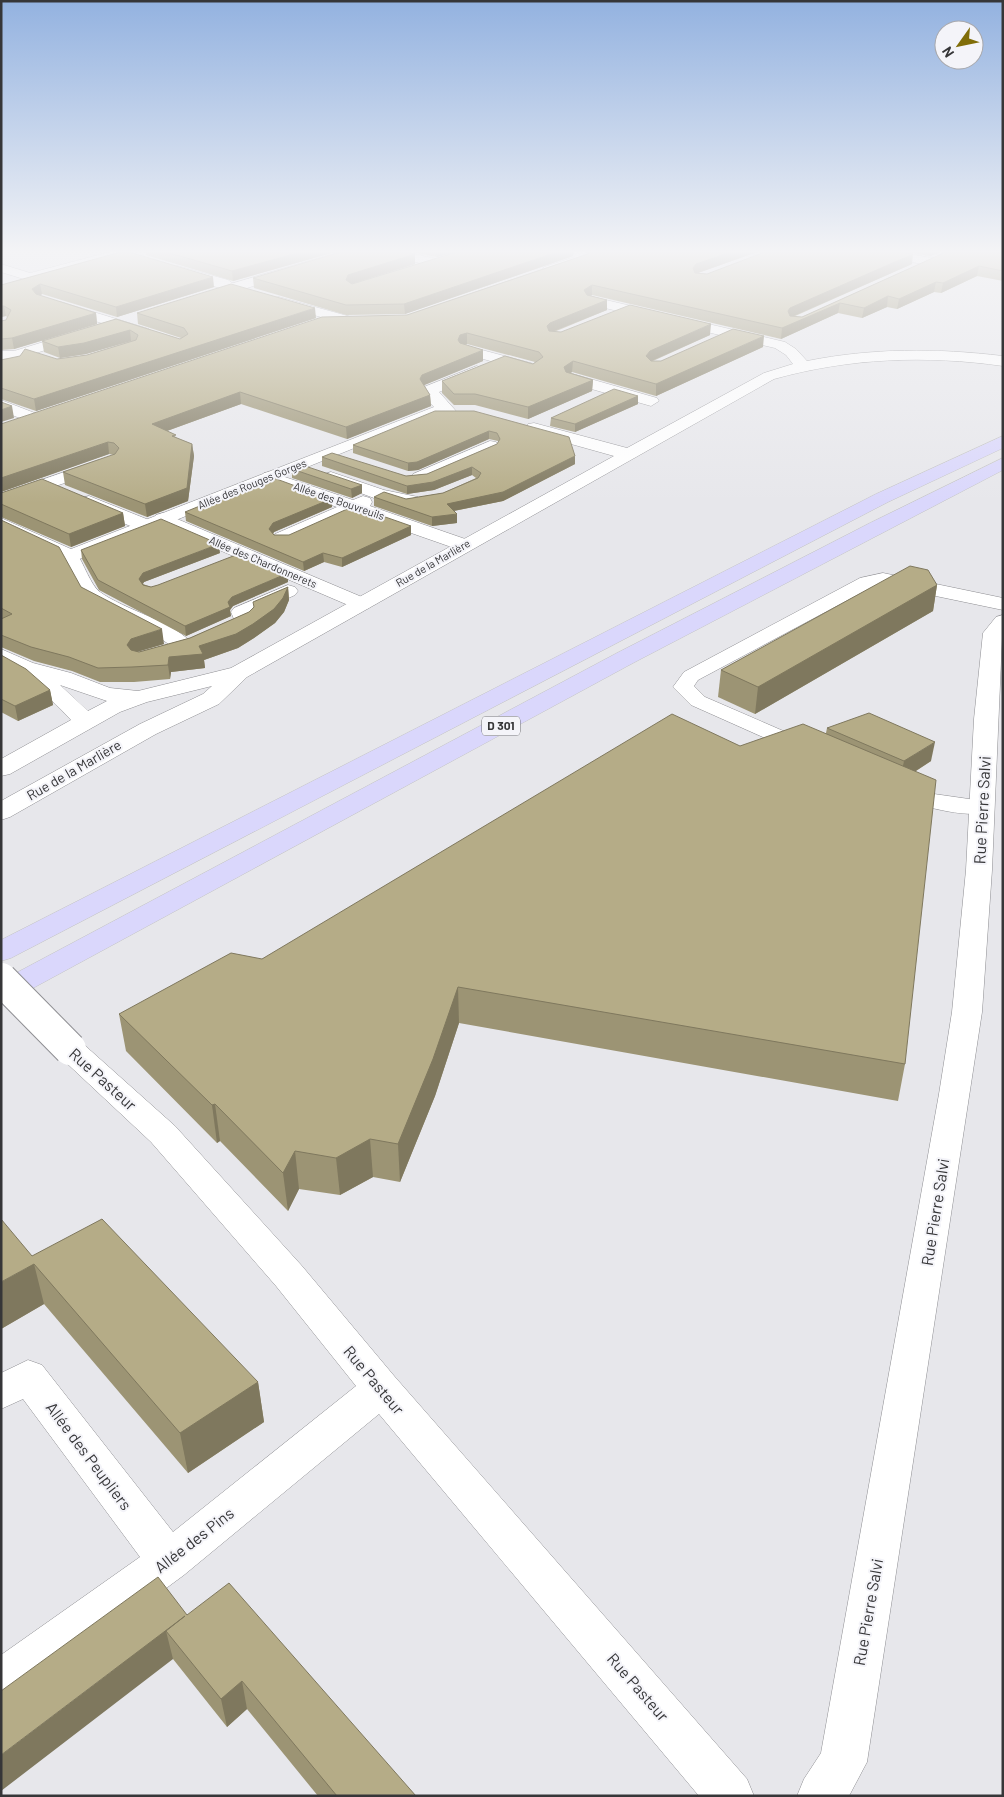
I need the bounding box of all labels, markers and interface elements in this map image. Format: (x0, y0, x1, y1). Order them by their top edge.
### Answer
north arrow (934, 20, 984, 70)
text: N (938, 44, 957, 61)
street label: Allée des Rouges Gorges (196, 456, 308, 511)
street label: Allée des Bouvreuils (292, 479, 386, 522)
street label: Allée des Chardonnerets (207, 533, 319, 590)
street label: Rue de la Marlière (393, 536, 472, 589)
road number: D 301 (482, 716, 520, 736)
street label: Rue de la Marlière (23, 736, 124, 804)
street label: Rue Pierre Salvi (969, 755, 994, 865)
street label: Rue Pasteur (66, 1044, 141, 1114)
street label: Rue Pierre Salvi (917, 1157, 952, 1267)
street label: Rue Pasteur (340, 1341, 409, 1418)
street label: Allée des Peupliers (43, 1398, 136, 1513)
street label: Allée des Pins (150, 1503, 237, 1576)
street label: Rue Pierre Salvi (849, 1557, 886, 1667)
street label: Rue Pasteur (604, 1649, 673, 1725)

